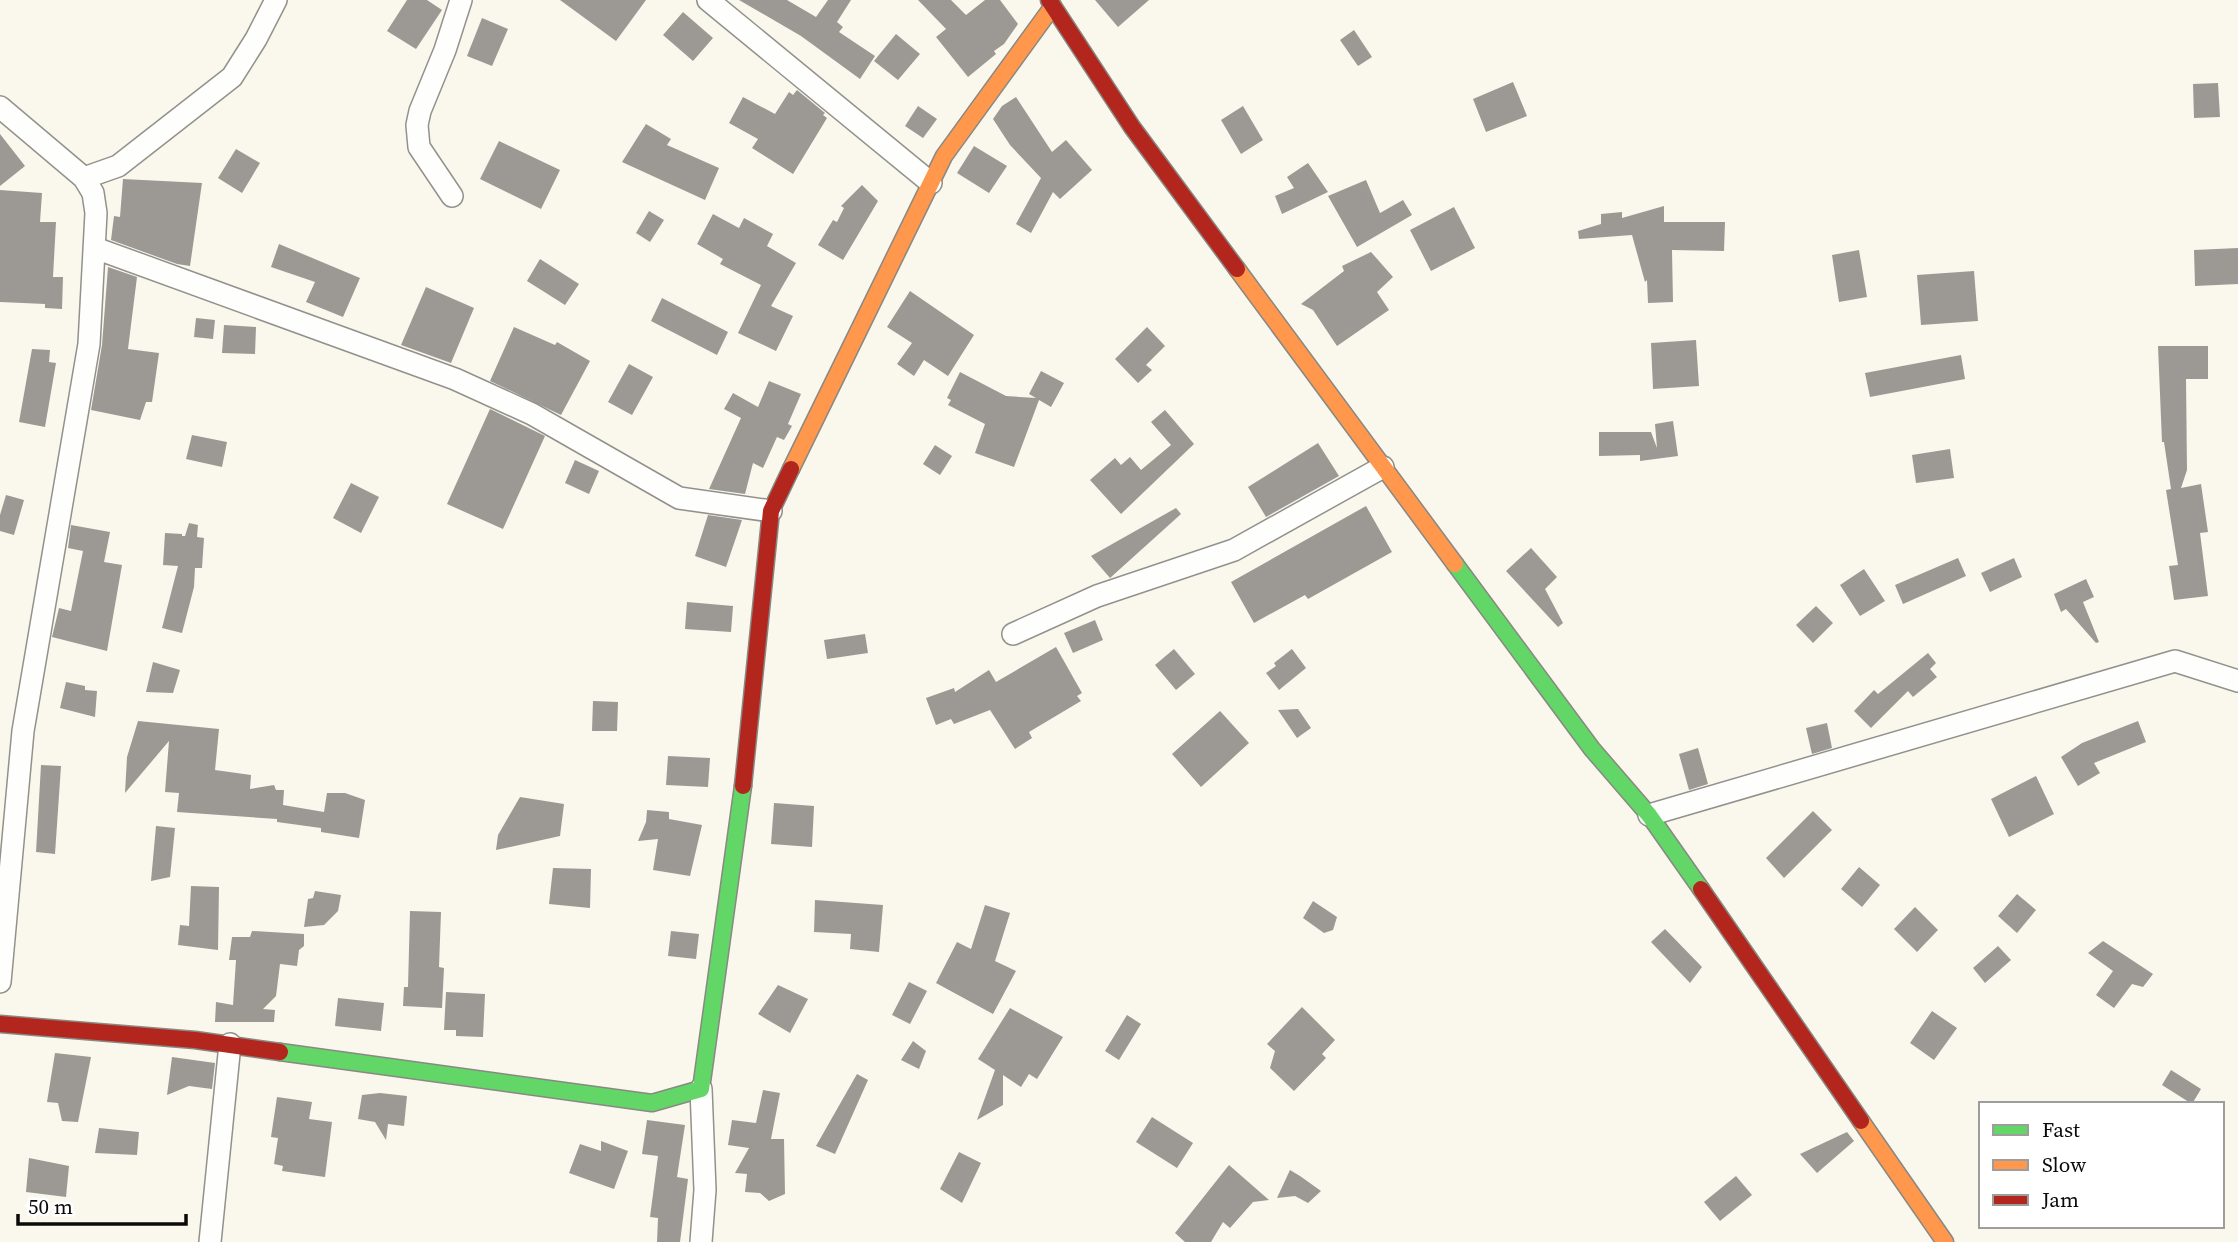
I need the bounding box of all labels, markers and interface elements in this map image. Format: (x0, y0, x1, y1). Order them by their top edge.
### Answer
legend (1979, 1102, 2224, 1228)
text: Fast (2042, 1115, 2080, 1144)
text: Slow (2042, 1150, 2086, 1179)
scale bar (18, 1182, 186, 1226)
text: Jam (2041, 1185, 2079, 1214)
text: 50 m (28, 1192, 73, 1221)

